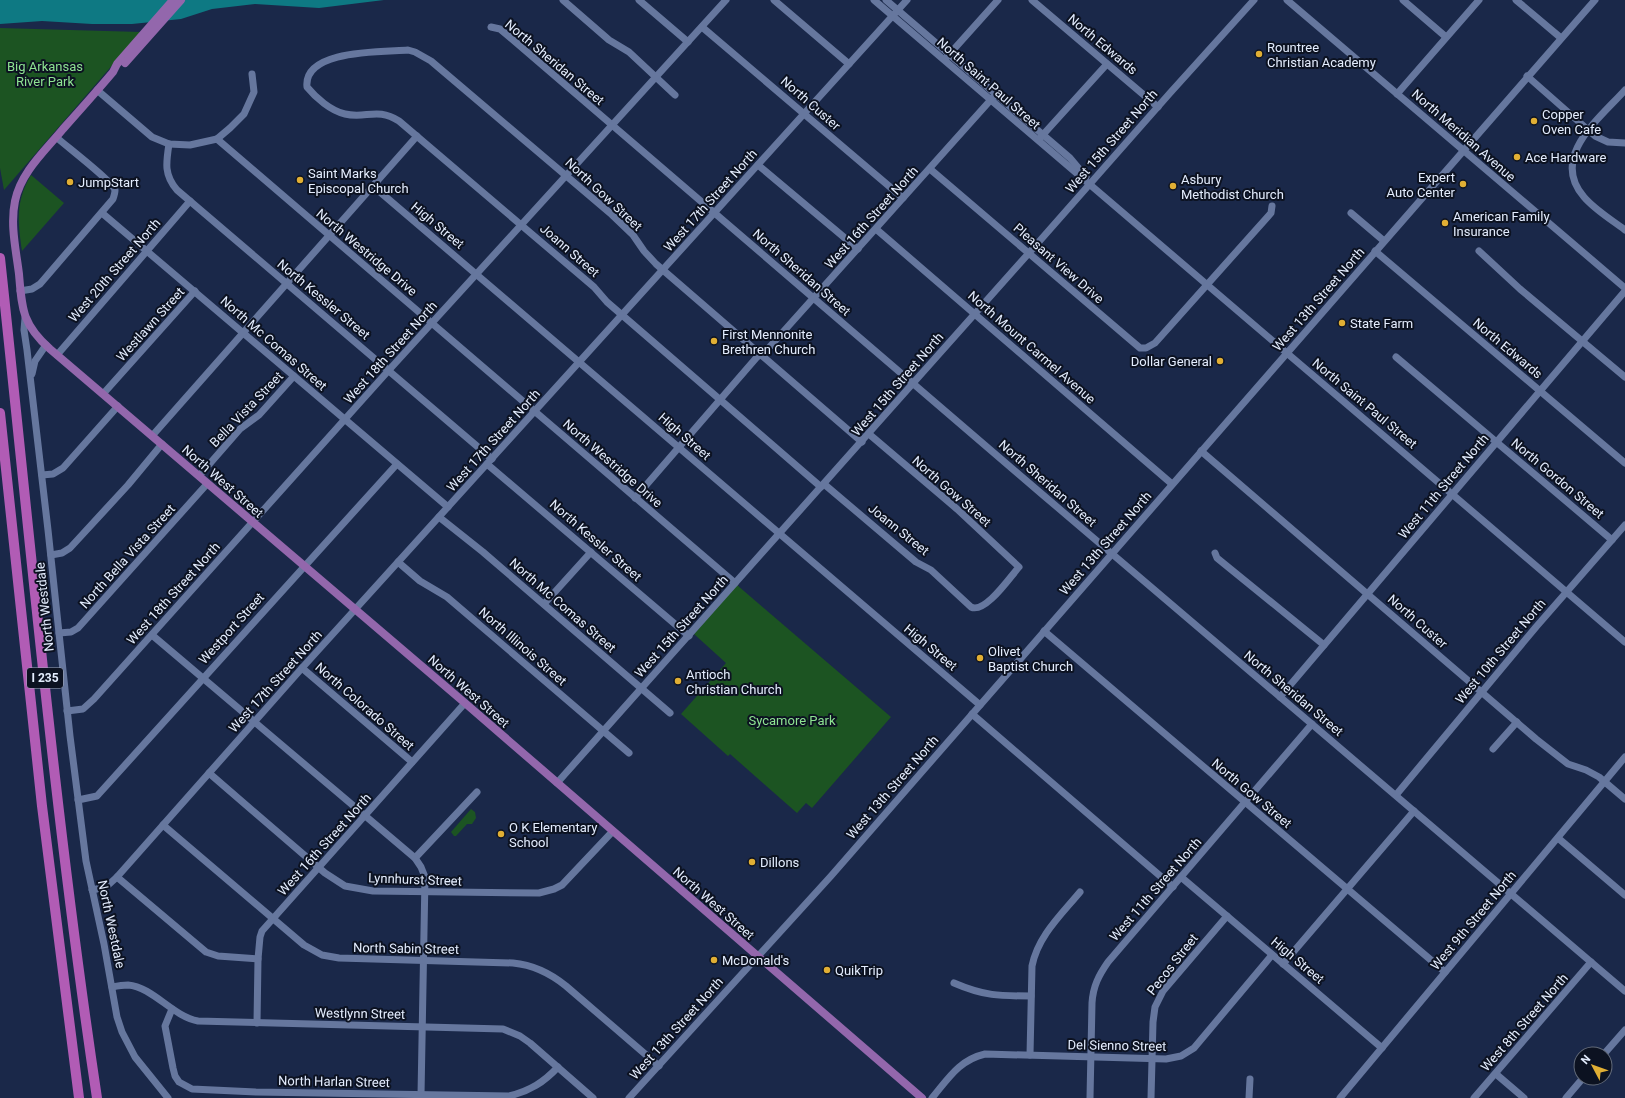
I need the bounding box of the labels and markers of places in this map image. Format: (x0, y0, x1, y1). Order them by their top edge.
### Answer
place label: Rountree Christian Academy (1267, 40, 1376, 70)
marker: Rountree Christian Academy (1254, 49, 1264, 59)
place label: Copper Oven Cafe (1542, 107, 1601, 137)
marker: Copper Oven Cafe (1529, 116, 1539, 126)
place label: Ace Hardware (1525, 150, 1606, 165)
marker: Ace Hardware (1512, 152, 1522, 162)
place label: Saint Marks Episcopal Church (308, 166, 409, 196)
place label: Expert Auto Center (1387, 170, 1456, 200)
place label: Asbury Methodist Church (1181, 172, 1284, 202)
place label: JumpStart (78, 175, 139, 190)
marker: Saint Marks Episcopal Church (295, 175, 305, 185)
marker: JumpStart (65, 177, 75, 187)
marker: Expert Auto Center (1458, 179, 1468, 189)
marker: Asbury Methodist Church (1168, 181, 1178, 191)
place label: American Family Insurance (1453, 209, 1550, 239)
marker: American Family Insurance (1440, 218, 1450, 228)
place label: State Farm (1350, 316, 1413, 331)
marker: State Farm (1337, 318, 1347, 328)
place label: First Mennonite Brethren Church (722, 327, 815, 357)
marker: First Mennonite Brethren Church (709, 336, 719, 346)
place label: Dollar General (1131, 354, 1212, 369)
marker: Dollar General (1215, 356, 1225, 366)
place label: Olivet Baptist Church (988, 644, 1073, 674)
marker: Olivet Baptist Church (975, 653, 985, 663)
place label: Antioch Christian Church (686, 667, 782, 697)
marker: Antioch Christian Church (673, 676, 683, 686)
place label: O K Elementary School (509, 820, 597, 850)
marker: O K Elementary School (496, 829, 506, 839)
place label: Dillons (760, 855, 800, 870)
marker: Dillons (747, 857, 757, 867)
place label: McDonald's (722, 953, 790, 968)
marker: McDonald's (709, 955, 719, 965)
place label: QuikTrip (835, 963, 883, 978)
marker: QuikTrip (822, 965, 832, 975)

